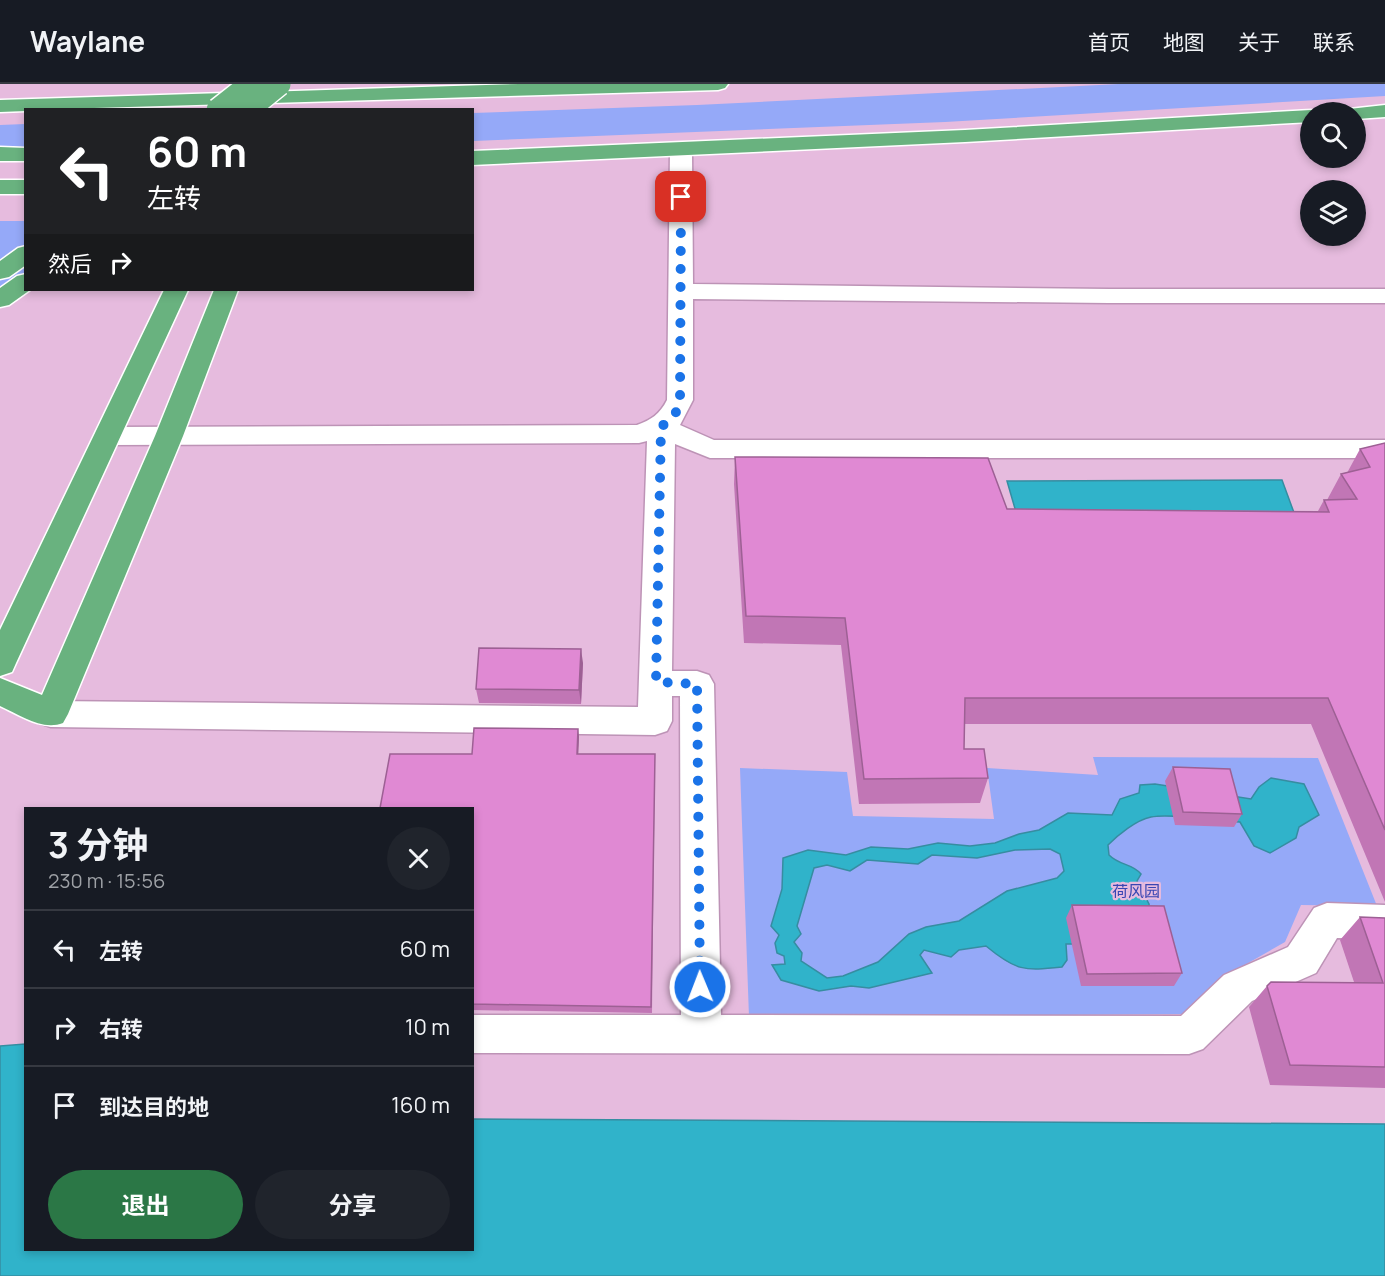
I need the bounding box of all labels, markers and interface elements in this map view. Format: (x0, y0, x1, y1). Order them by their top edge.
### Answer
text: Waylane (30, 22, 145, 60)
text: 首页 (1088, 28, 1130, 56)
text: 地图 (1163, 28, 1205, 56)
text: 关于 (1238, 28, 1280, 56)
text: 联系 (1313, 28, 1355, 56)
map controls (1300, 102, 1366, 246)
button: search (1300, 102, 1366, 168)
text: 60 m (147, 122, 247, 180)
icon: left (48, 132, 126, 210)
pin (655, 171, 706, 222)
text: 左转 (147, 179, 201, 216)
icon: arrive (664, 180, 697, 213)
button: layers (1300, 180, 1366, 246)
icon: right (104, 246, 137, 279)
text: 然后 (48, 249, 92, 279)
text: 3 分钟 (48, 820, 148, 869)
button: close (387, 827, 450, 890)
text: 230 m · 15:56 (48, 867, 165, 894)
park label: 荷风园 (1112, 880, 1160, 902)
icon: left (48, 933, 81, 966)
text: 60 m (400, 934, 450, 964)
text: 左转 (99, 936, 143, 966)
position arrow (668, 955, 732, 1019)
icon: right (48, 1011, 81, 1044)
text: 10 m (405, 1012, 450, 1042)
text: 右转 (99, 1014, 143, 1044)
icon: arrive (48, 1089, 81, 1122)
text: 160 m (391, 1090, 450, 1120)
text: 到达目的地 (99, 1092, 209, 1122)
button: 退出 (48, 1170, 243, 1239)
button: 分享 (255, 1170, 450, 1239)

